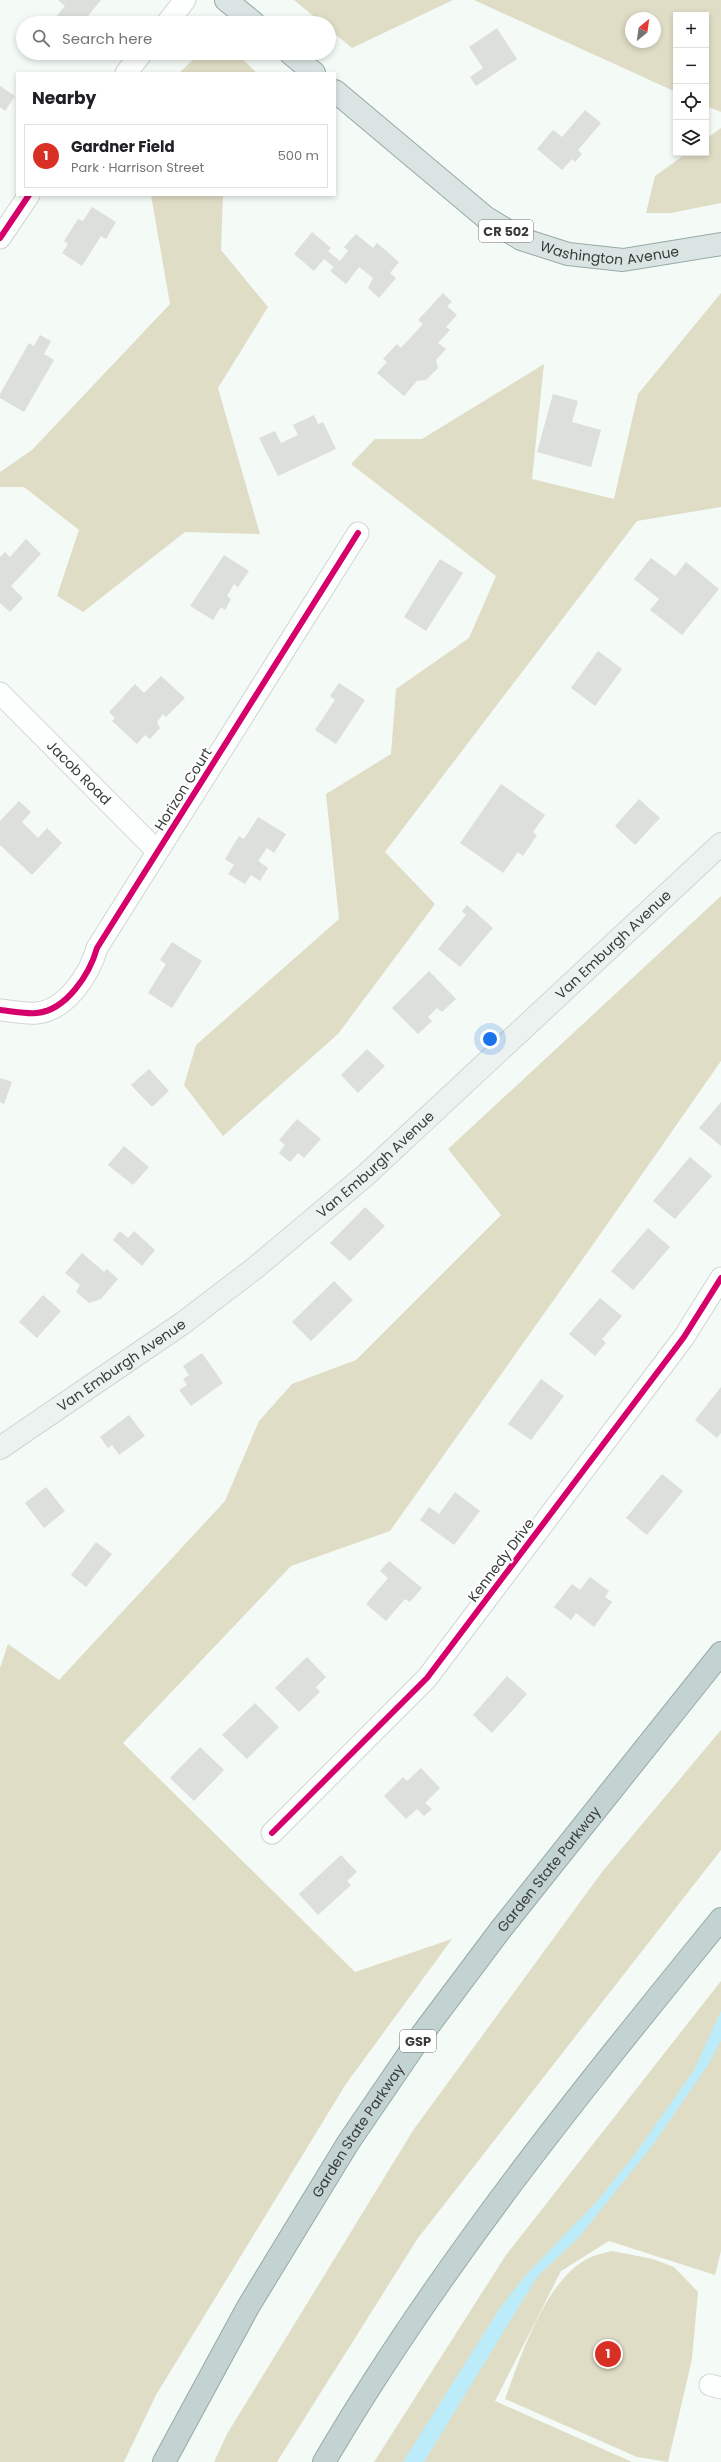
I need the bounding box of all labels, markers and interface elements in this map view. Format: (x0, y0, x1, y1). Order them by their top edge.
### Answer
north arrow (625, 12, 661, 48)
map controls (673, 12, 709, 156)
button: + (673, 12, 709, 48)
search box (16, 16, 336, 60)
icon: search (30, 27, 52, 49)
text: Search here (62, 28, 152, 49)
button: − (673, 48, 709, 84)
button: locate (673, 84, 709, 120)
text: Nearby (32, 86, 96, 110)
button: layers (673, 120, 709, 156)
text: Gardner Field (71, 136, 175, 157)
text: 1 (44, 146, 48, 165)
text: 500 m (278, 146, 319, 165)
text: Park · Harrison Street (71, 158, 204, 177)
road number: CR 502 (479, 220, 533, 242)
street label: Washington Avenue (538, 236, 681, 270)
street label: Jacob Road (42, 736, 116, 809)
street label: Horizon Court (150, 744, 216, 834)
street label: Van Emburgh Avenue (551, 885, 676, 1004)
your location (480, 1029, 500, 1049)
street label: Van Emburgh Avenue (312, 1106, 439, 1222)
street label: Van Emburgh Avenue (53, 1314, 190, 1416)
street label: Kennedy Drive (463, 1514, 539, 1606)
street label: Garden State Parkway (492, 1802, 605, 1936)
road number: GSP (400, 2030, 436, 2052)
street label: Garden State Parkway (307, 2060, 409, 2201)
pin: 1 (595, 2339, 621, 2369)

